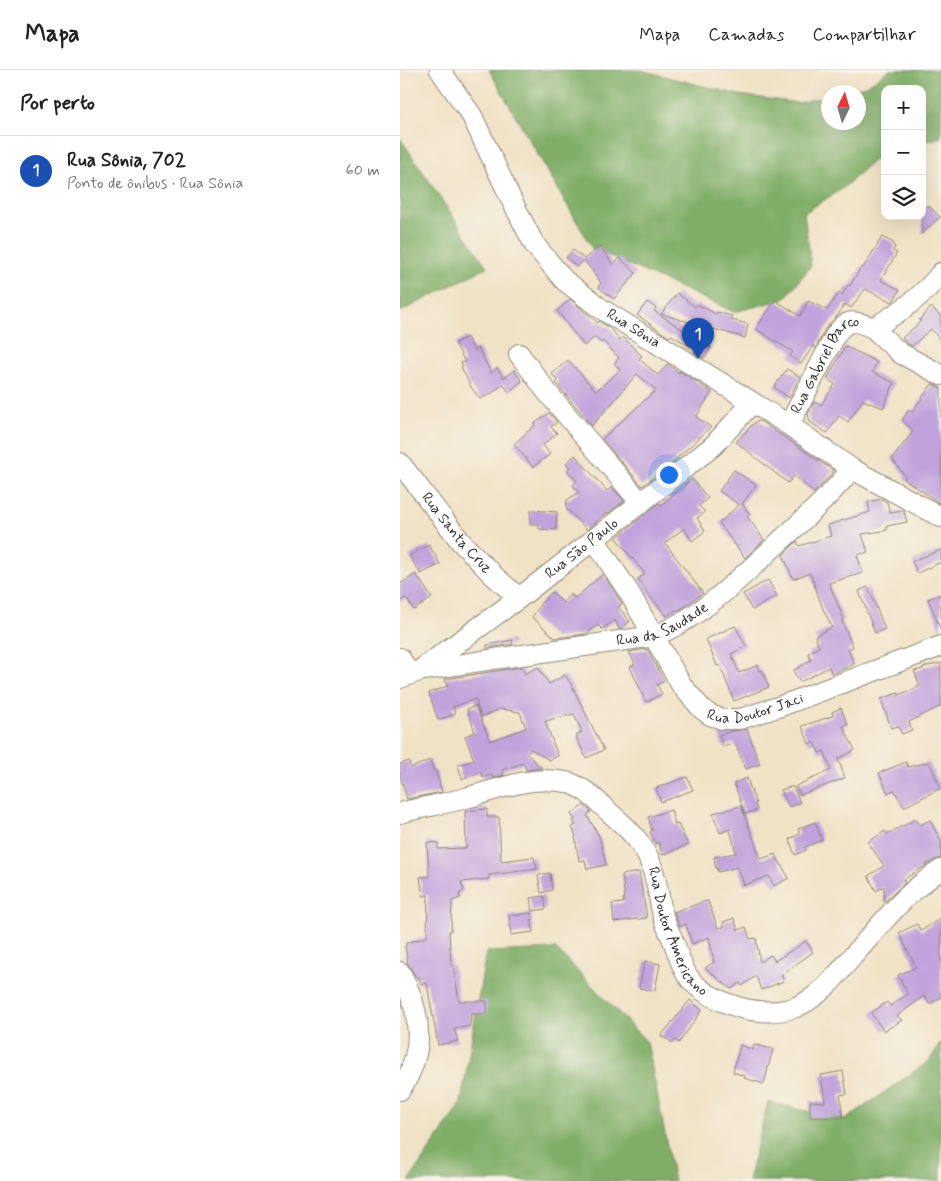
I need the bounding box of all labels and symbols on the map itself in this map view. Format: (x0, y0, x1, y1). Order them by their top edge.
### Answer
north arrow (821, 85, 866, 130)
street label: Rua Sônia (603, 304, 664, 353)
street label: Rua Gabriel Barco (786, 312, 861, 417)
pin: 1 (682, 318, 714, 359)
your location (656, 462, 682, 488)
street label: Rua Santa Cruz (416, 488, 497, 578)
street label: Rua São Paulo (541, 514, 623, 584)
street label: Rua da Saudade (615, 598, 712, 651)
street label: Rua Doutor Jaci (704, 688, 806, 729)
street label: Rua Doutor Americano (643, 865, 711, 1001)

